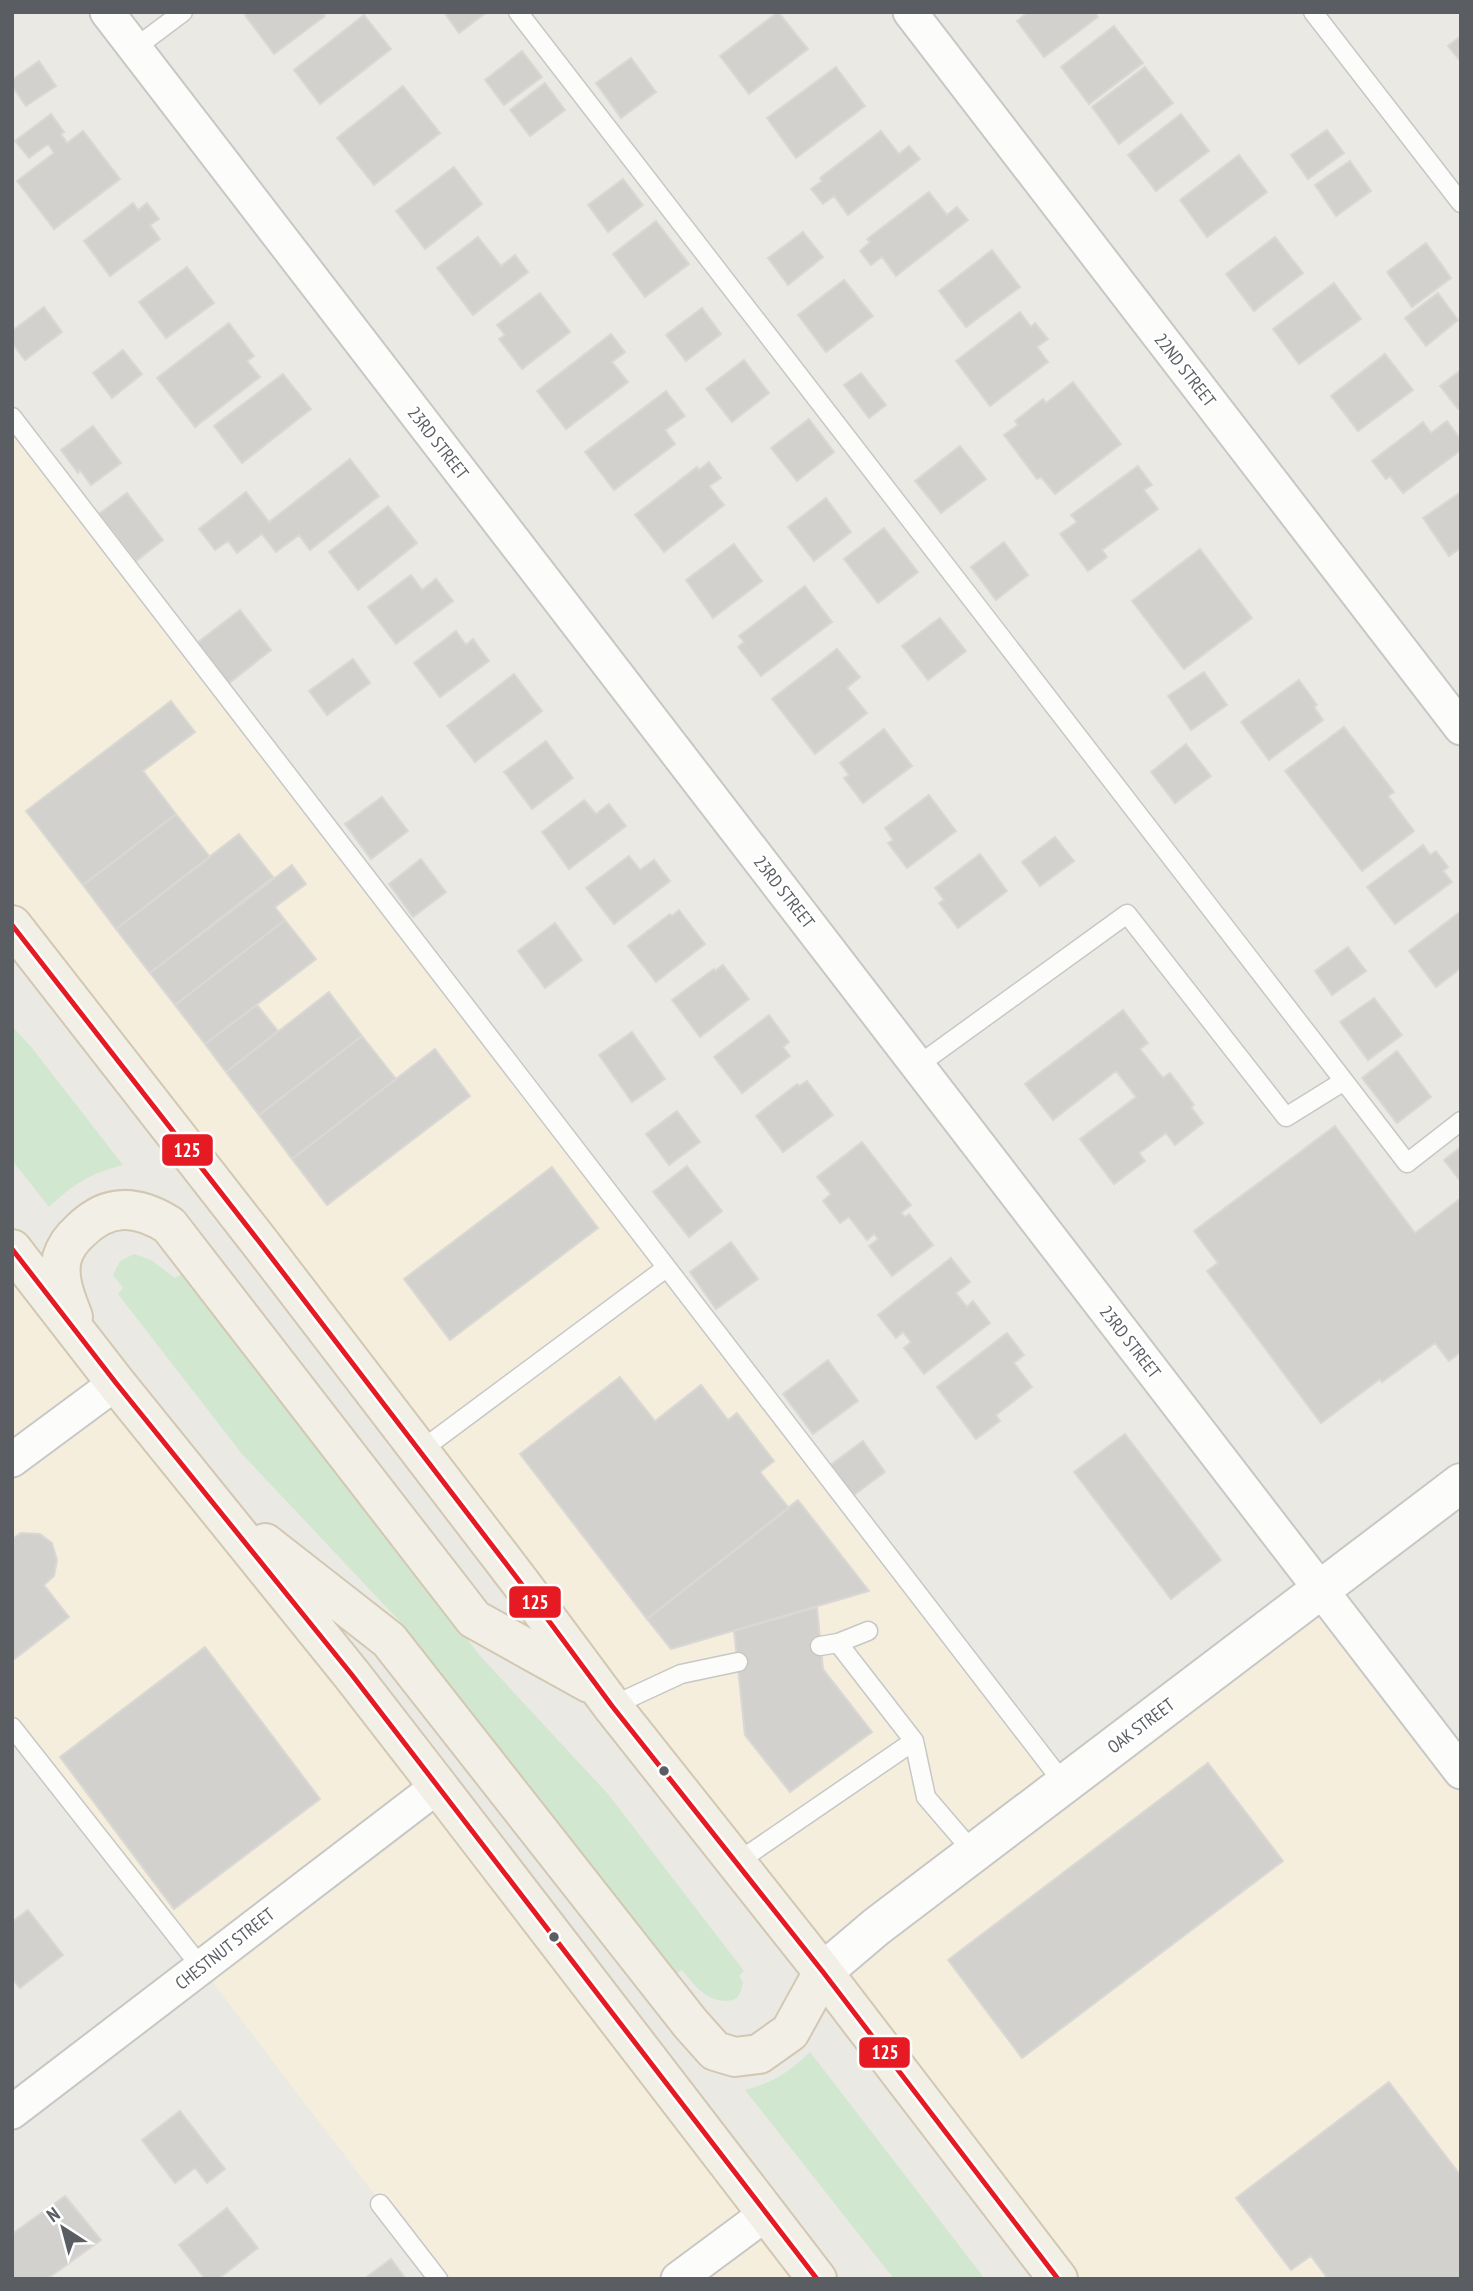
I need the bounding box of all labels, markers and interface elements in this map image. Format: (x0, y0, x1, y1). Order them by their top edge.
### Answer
street label: 22ND STREET (1150, 328, 1221, 411)
street label: 23RD STREET (403, 402, 474, 484)
street label: 23RD STREET (749, 851, 820, 933)
line badge: 125 (161, 1133, 214, 1167)
text: 125 (173, 1138, 201, 1162)
street label: 23RD STREET (1095, 1301, 1166, 1383)
line badge: 125 (508, 1585, 562, 1619)
text: 125 (521, 1590, 549, 1614)
street label: OAK STREET (1103, 1693, 1179, 1758)
unlabelled marker (657, 1764, 671, 1778)
street label: CHESTNUT STREET (170, 1903, 279, 1994)
unlabelled marker (547, 1930, 561, 1944)
line badge: 125 (858, 2036, 911, 2069)
text: 125 (871, 2040, 899, 2064)
north arrow (28, 2193, 98, 2263)
text: N (42, 2202, 64, 2227)

